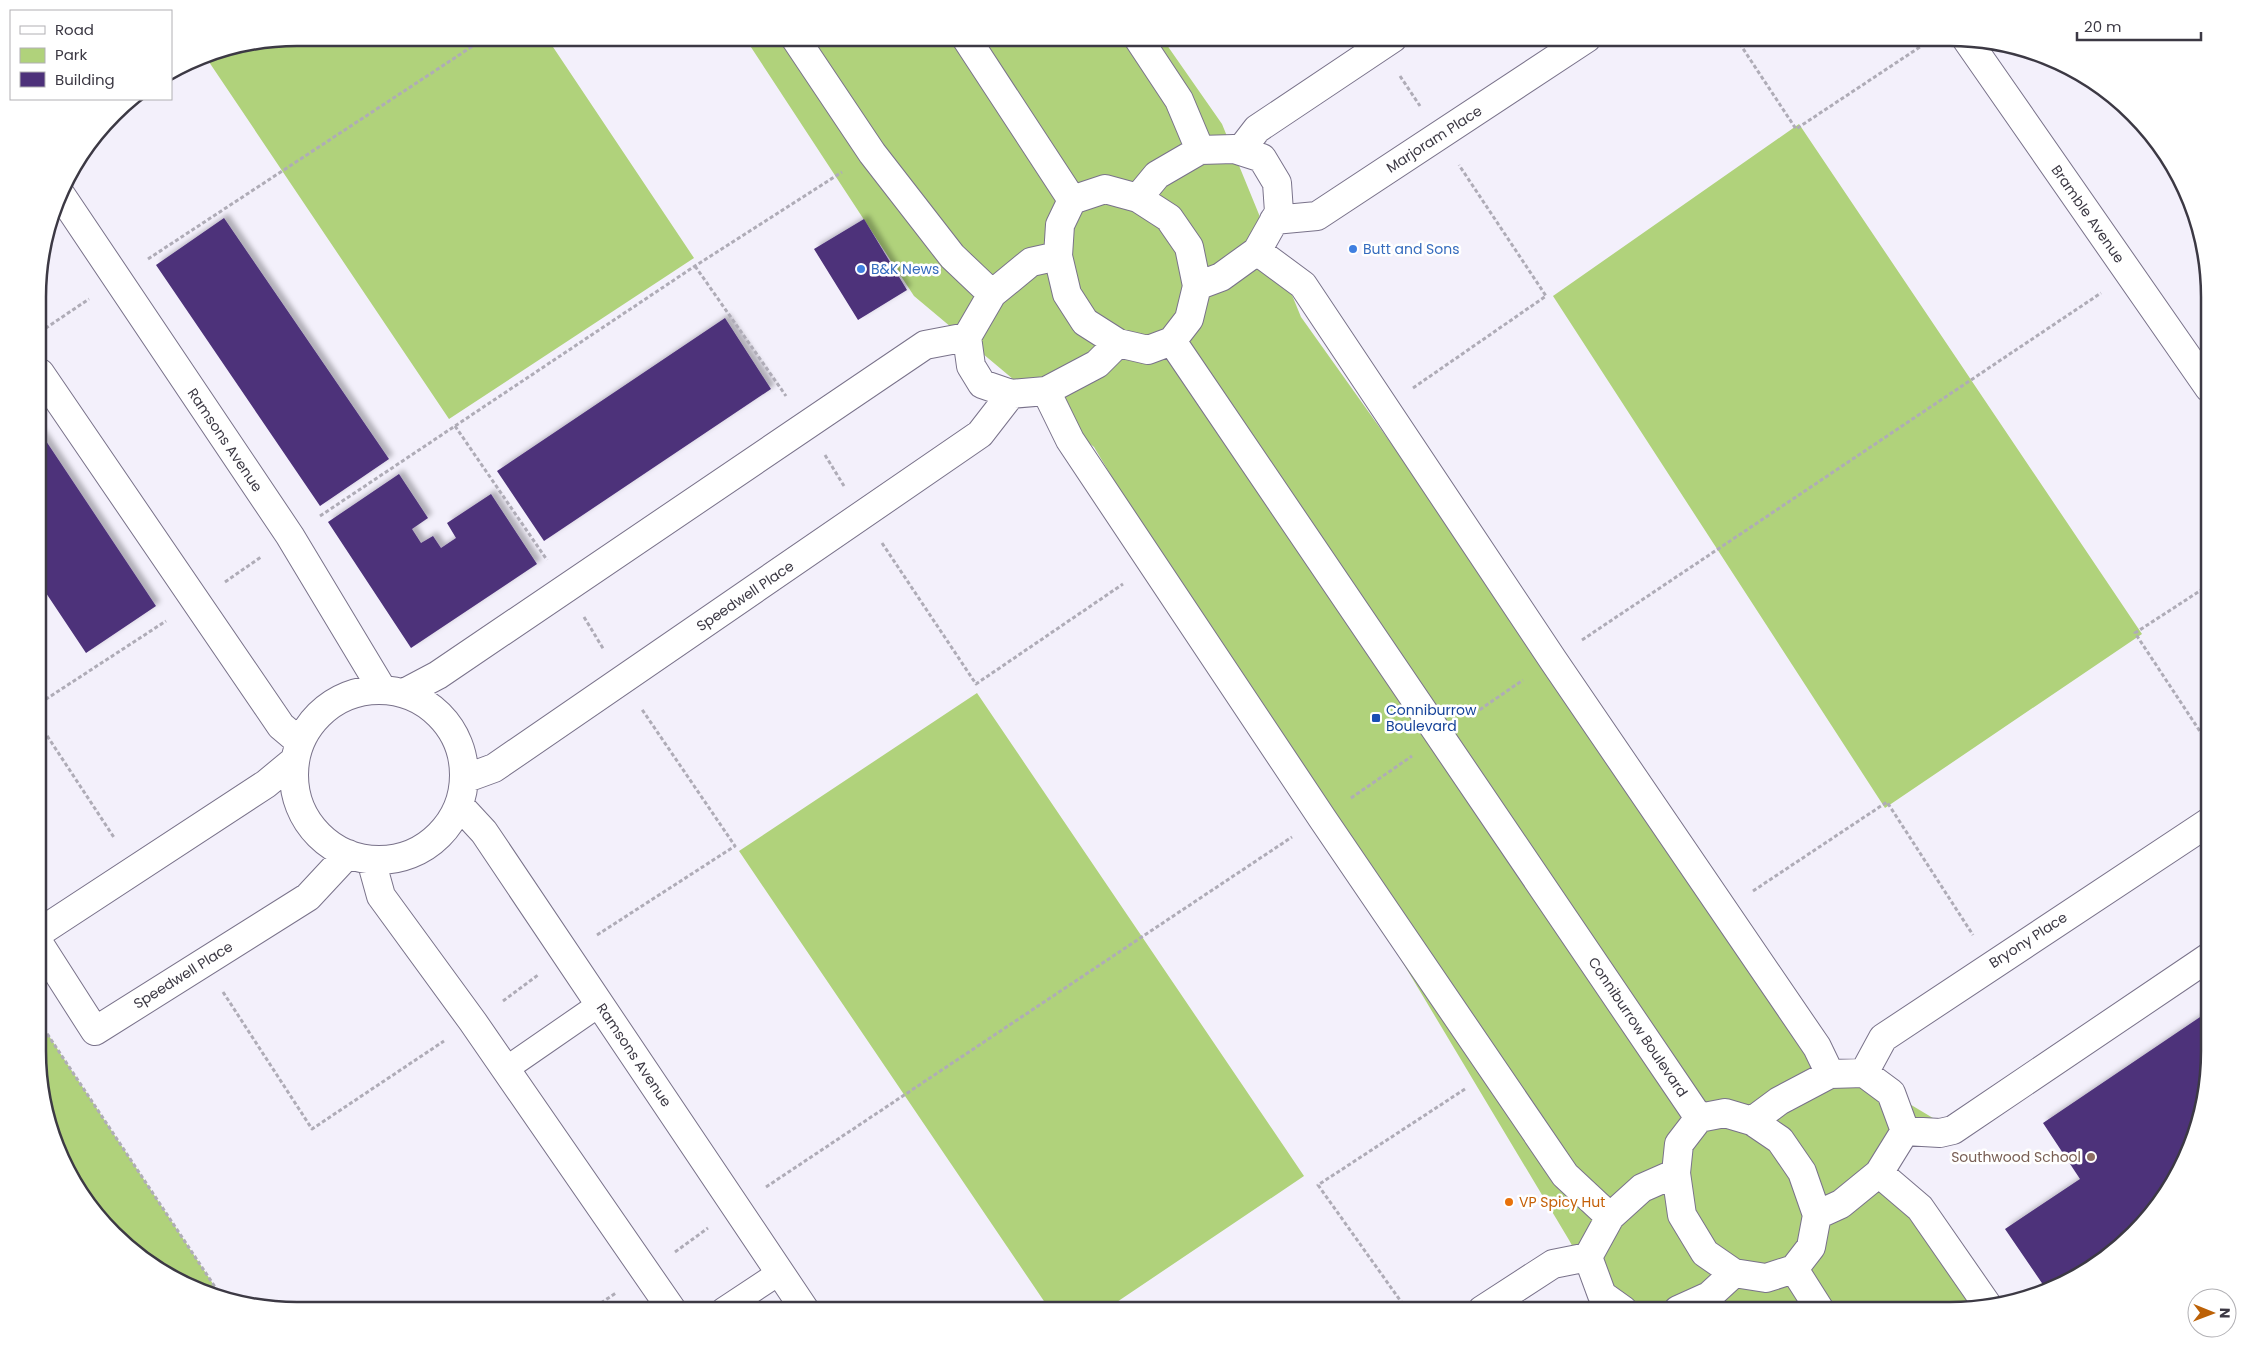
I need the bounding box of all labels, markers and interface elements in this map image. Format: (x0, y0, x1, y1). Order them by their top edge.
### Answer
legend (10, 10, 172, 100)
scale bar (2077, 10, 2201, 42)
text: 20 m (2084, 16, 2122, 37)
text: Road (55, 19, 94, 40)
text: Park (55, 44, 87, 65)
text: Building (55, 69, 115, 90)
street label: Marjoram Place (1382, 100, 1486, 177)
street label: Bramble Avenue (2047, 161, 2130, 267)
place label: Butt and Sons (1363, 239, 1460, 259)
marker: Butt and Sons (1347, 243, 1359, 255)
place label: B&K News (871, 259, 939, 279)
marker: B&K News (855, 263, 867, 275)
street label: Ramsons Avenue (183, 384, 267, 496)
street label: Speedwell Place (692, 556, 798, 636)
place label: Conniburrow Boulevard (1386, 700, 1477, 736)
marker: Conniburrow Boulevard (1370, 712, 1382, 724)
street label: Bryony Place (1985, 907, 2071, 973)
street label: Speedwell Place (130, 936, 237, 1014)
street label: Conniburrow Boulevard (1584, 953, 1692, 1101)
street label: Ramsons Avenue (592, 999, 676, 1111)
place label: Southwood School (1951, 1147, 2081, 1167)
marker: Southwood School (2085, 1151, 2097, 1163)
place label: VP Spicy Hut (1519, 1192, 1605, 1212)
marker: VP Spicy Hut (1503, 1196, 1515, 1208)
north arrow (2187, 1288, 2237, 1338)
text: N (2215, 1308, 2235, 1319)

